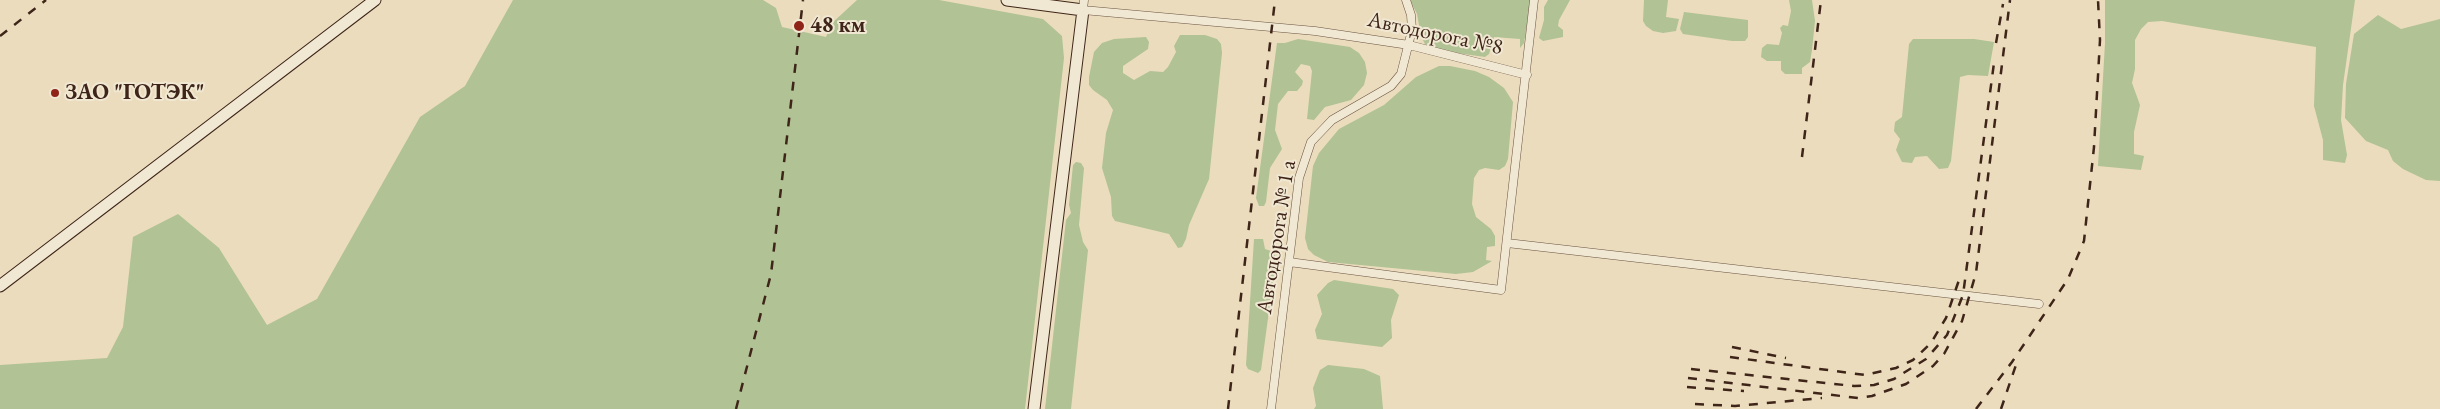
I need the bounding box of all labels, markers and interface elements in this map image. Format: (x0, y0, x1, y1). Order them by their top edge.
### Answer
street label: Автодорога №8 (1365, 7, 1505, 61)
place label: 48 км (810, 13, 865, 39)
marker: 48 км (792, 19, 806, 33)
place label: ЗАО "ГОТЭК" (65, 80, 205, 106)
marker: ЗАО "ГОТЭК" (49, 87, 61, 99)
street label: Автодорога № 1 а (1252, 158, 1302, 316)

